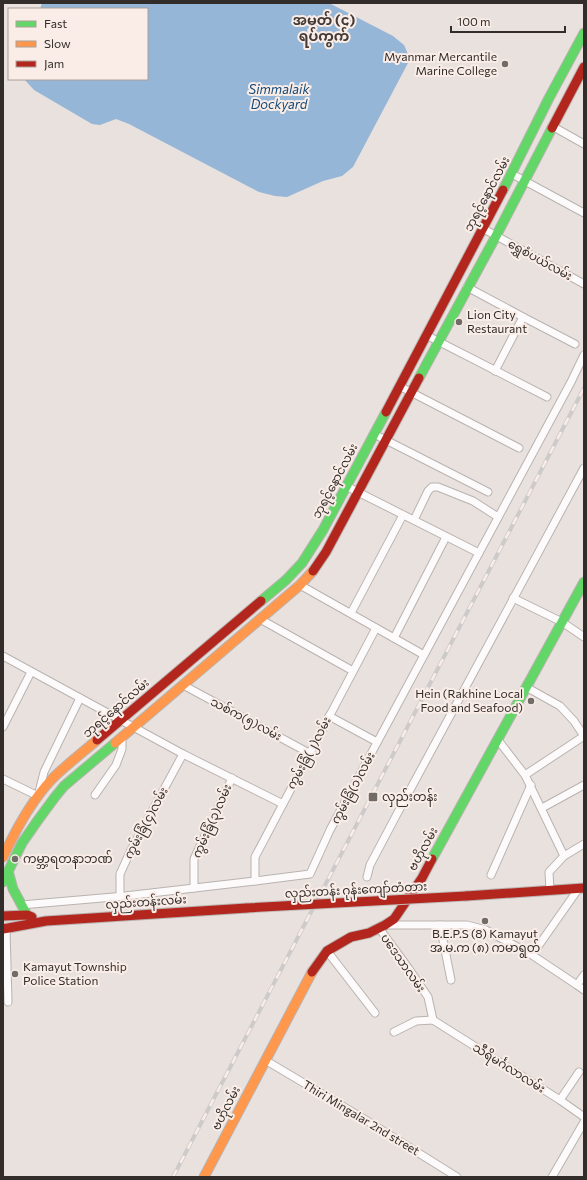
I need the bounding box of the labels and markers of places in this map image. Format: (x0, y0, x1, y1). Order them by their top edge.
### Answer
place label: Myanmar Mercantile Marine College (384, 49, 497, 77)
marker: Myanmar Mercantile Marine College (500, 59, 510, 69)
place label: Lion City Restaurant (467, 307, 527, 335)
marker: Lion City Restaurant (454, 317, 464, 327)
place label: Hein (Rakhine Local Food and Seafood) (415, 686, 523, 714)
marker: Hein (Rakhine Local Food and Seafood) (526, 696, 536, 706)
place label: လှည်းတန်း (382, 788, 437, 807)
marker: လှည်းတန်း (367, 791, 379, 803)
place label: ကမ္ဘာ့ရတနာဘဏ် (23, 850, 113, 869)
marker: ကမ္ဘာ့ရတနာဘဏ် (10, 854, 20, 864)
marker: B.E.P.S (8) Kamayut အ.မ.က (၈) ကမာရွတ် (480, 916, 490, 926)
place label: B.E.P.S (8) Kamayut အ.မ.က (၈) ကမာရွတ် (430, 926, 540, 958)
place label: Kamayut Township Police Station (23, 959, 127, 987)
marker: Kamayut Township Police Station (10, 969, 20, 979)

